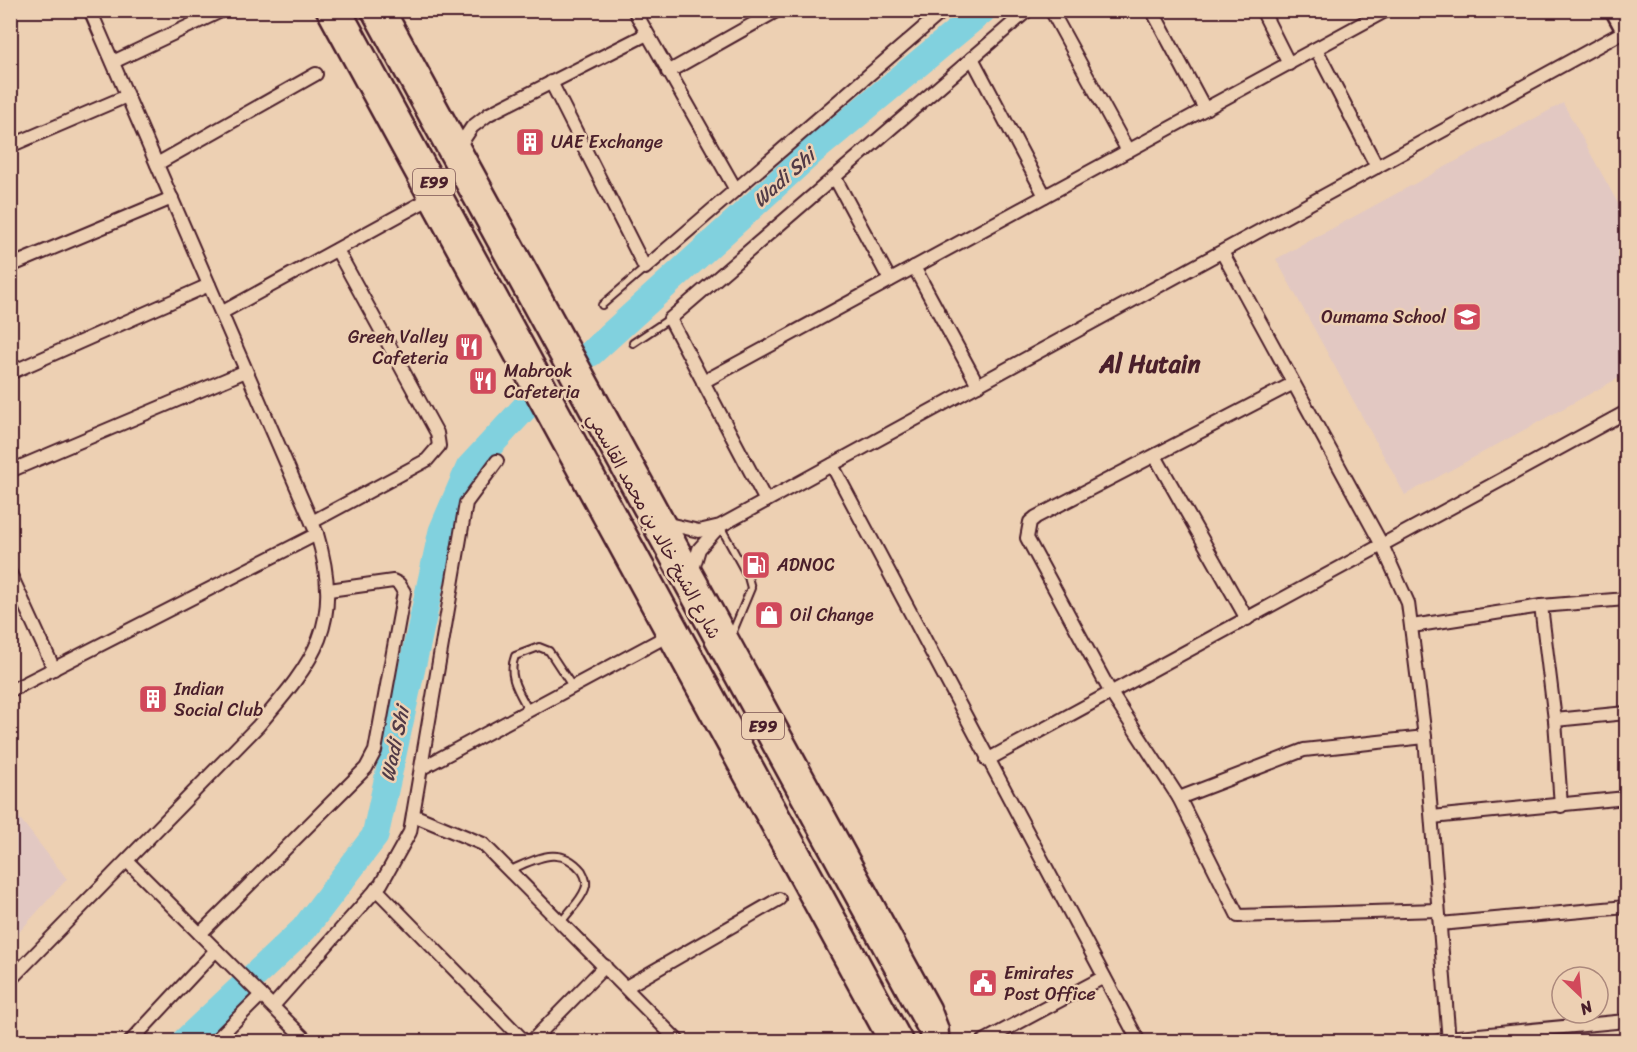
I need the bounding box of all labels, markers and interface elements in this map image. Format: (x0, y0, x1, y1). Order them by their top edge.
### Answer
building icon: UAE Exchange (514, 126, 546, 158)
place label: UAE Exchange (551, 126, 663, 158)
water label: Wadi Shi (744, 137, 826, 216)
road number: E99 (413, 169, 455, 195)
place label: Oumama School (1321, 301, 1447, 333)
school or university icon: Oumama School (1451, 301, 1483, 333)
place label: Green Valley Cafeteria (348, 321, 449, 374)
restaurant icon: Green Valley Cafeteria (453, 331, 485, 363)
district label: Al Hutain (1099, 343, 1200, 385)
place label: Mabrook Cafeteria (504, 355, 580, 408)
restaurant icon: Mabrook Cafeteria (467, 365, 499, 397)
street label: شارع الشيخ خالد بن محمد القاسمي (578, 407, 730, 645)
fuel station icon: ADNOC (740, 549, 772, 581)
place label: ADNOC (776, 549, 835, 581)
shop icon: Oil Change (753, 599, 785, 631)
place label: Oil Change (790, 599, 874, 631)
place label: Indian Social Club (173, 673, 263, 726)
building icon: Indian Social Club (137, 683, 169, 715)
water label: Wadi Shi (370, 700, 421, 784)
road number: E99 (742, 713, 784, 739)
place label: Emirates Post Office (1004, 957, 1096, 1010)
north arrow (1550, 965, 1610, 1025)
public building icon: Emirates Post Office (967, 967, 999, 999)
text: N (1574, 992, 1599, 1024)

